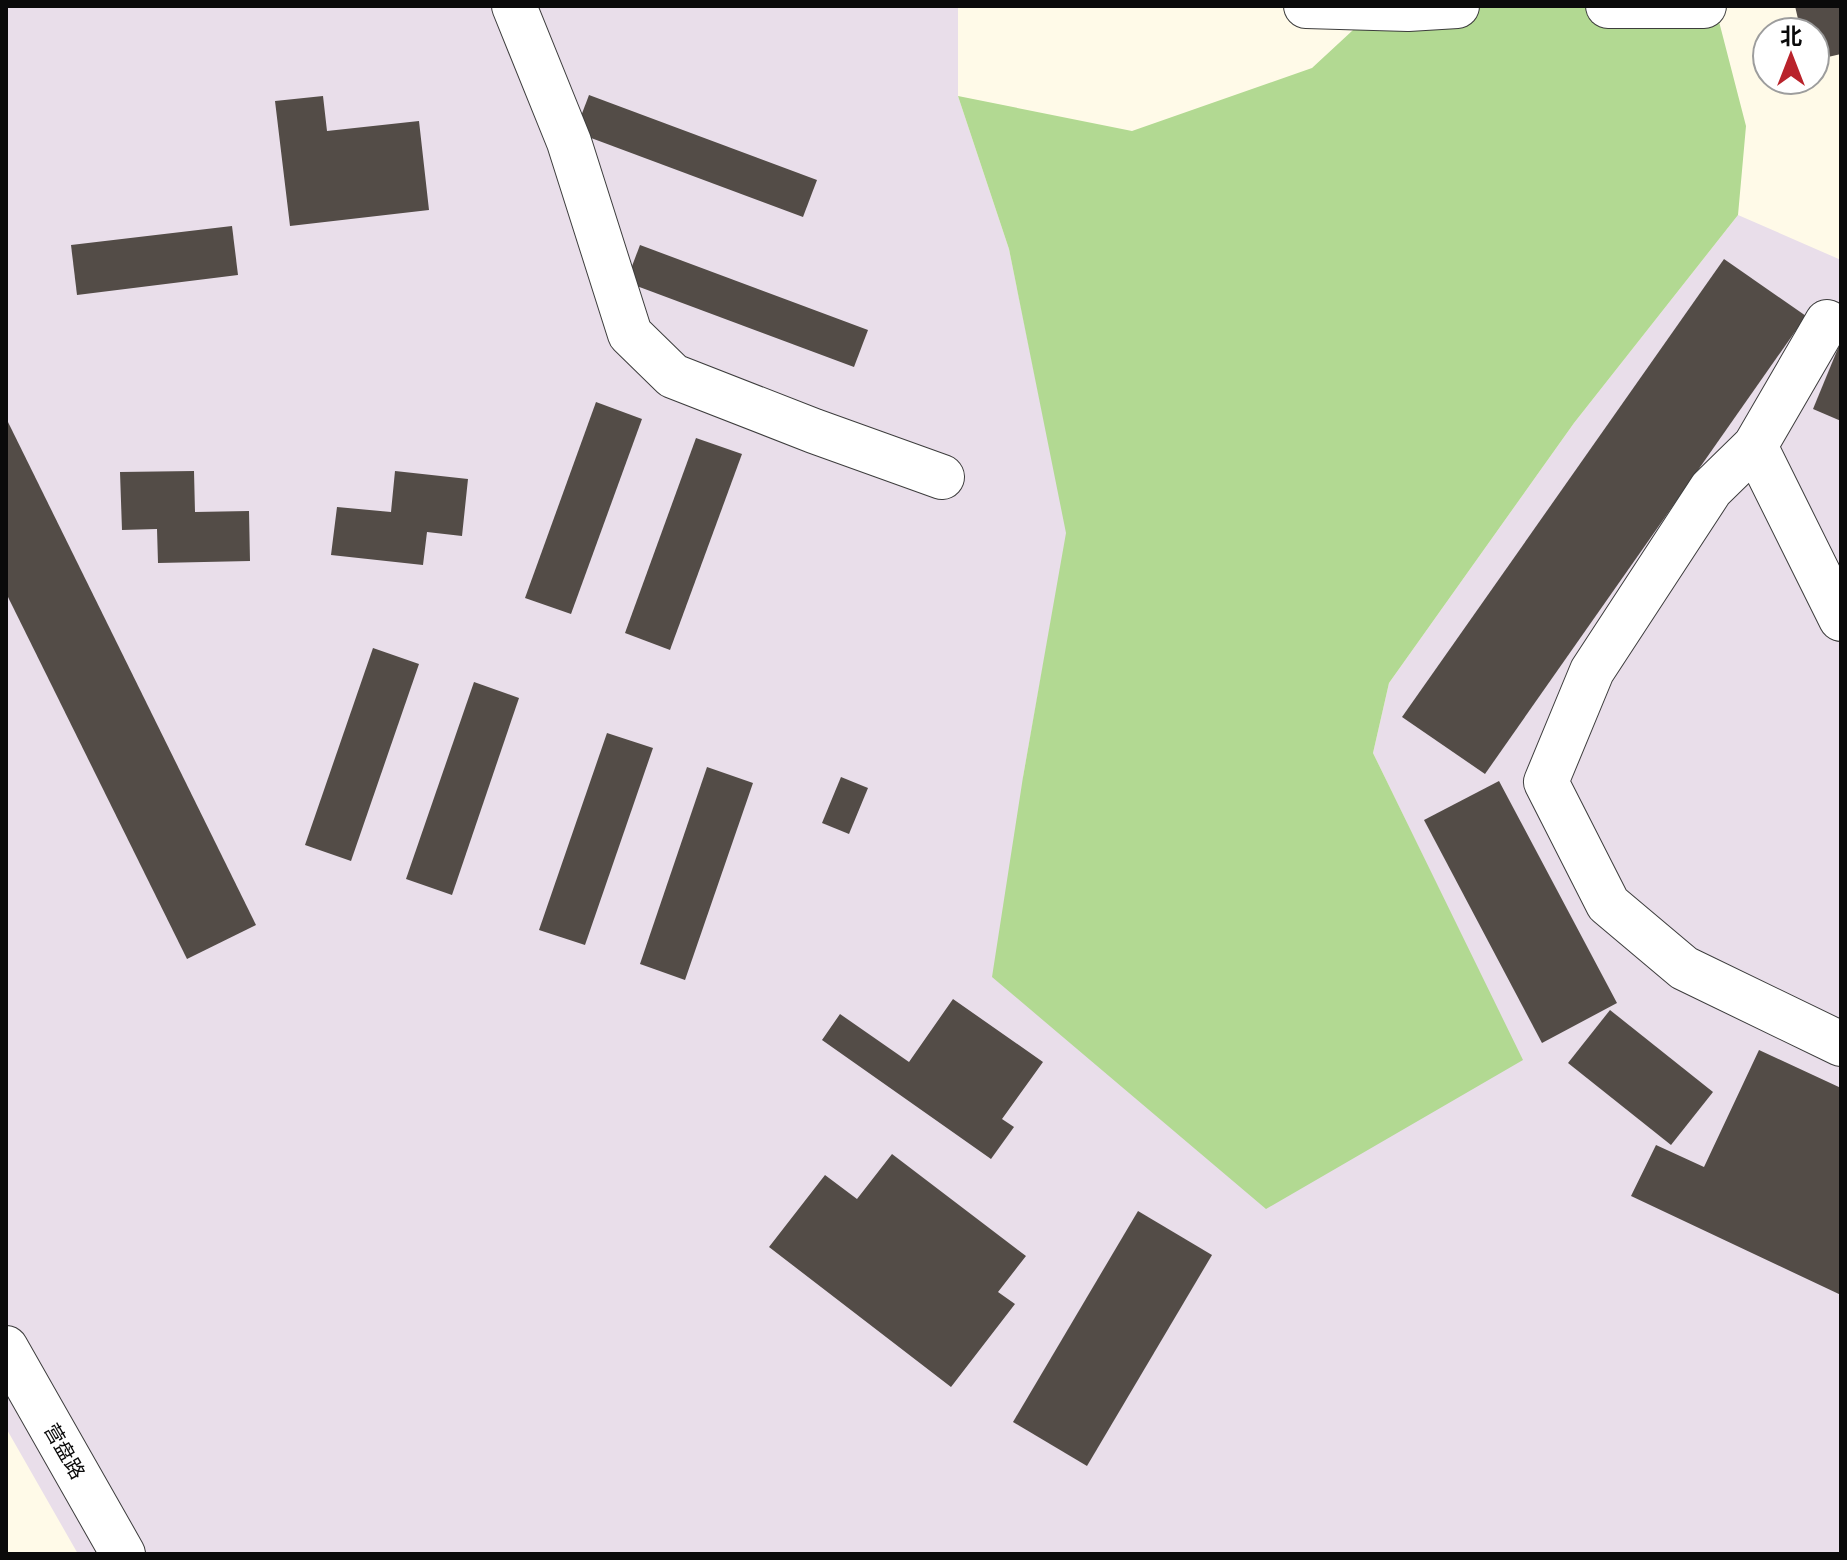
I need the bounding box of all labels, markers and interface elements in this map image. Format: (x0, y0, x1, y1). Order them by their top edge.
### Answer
north arrow (1751, 16, 1831, 96)
text: 北 (1780, 21, 1802, 50)
street label: 营盘路 (38, 1418, 92, 1484)

